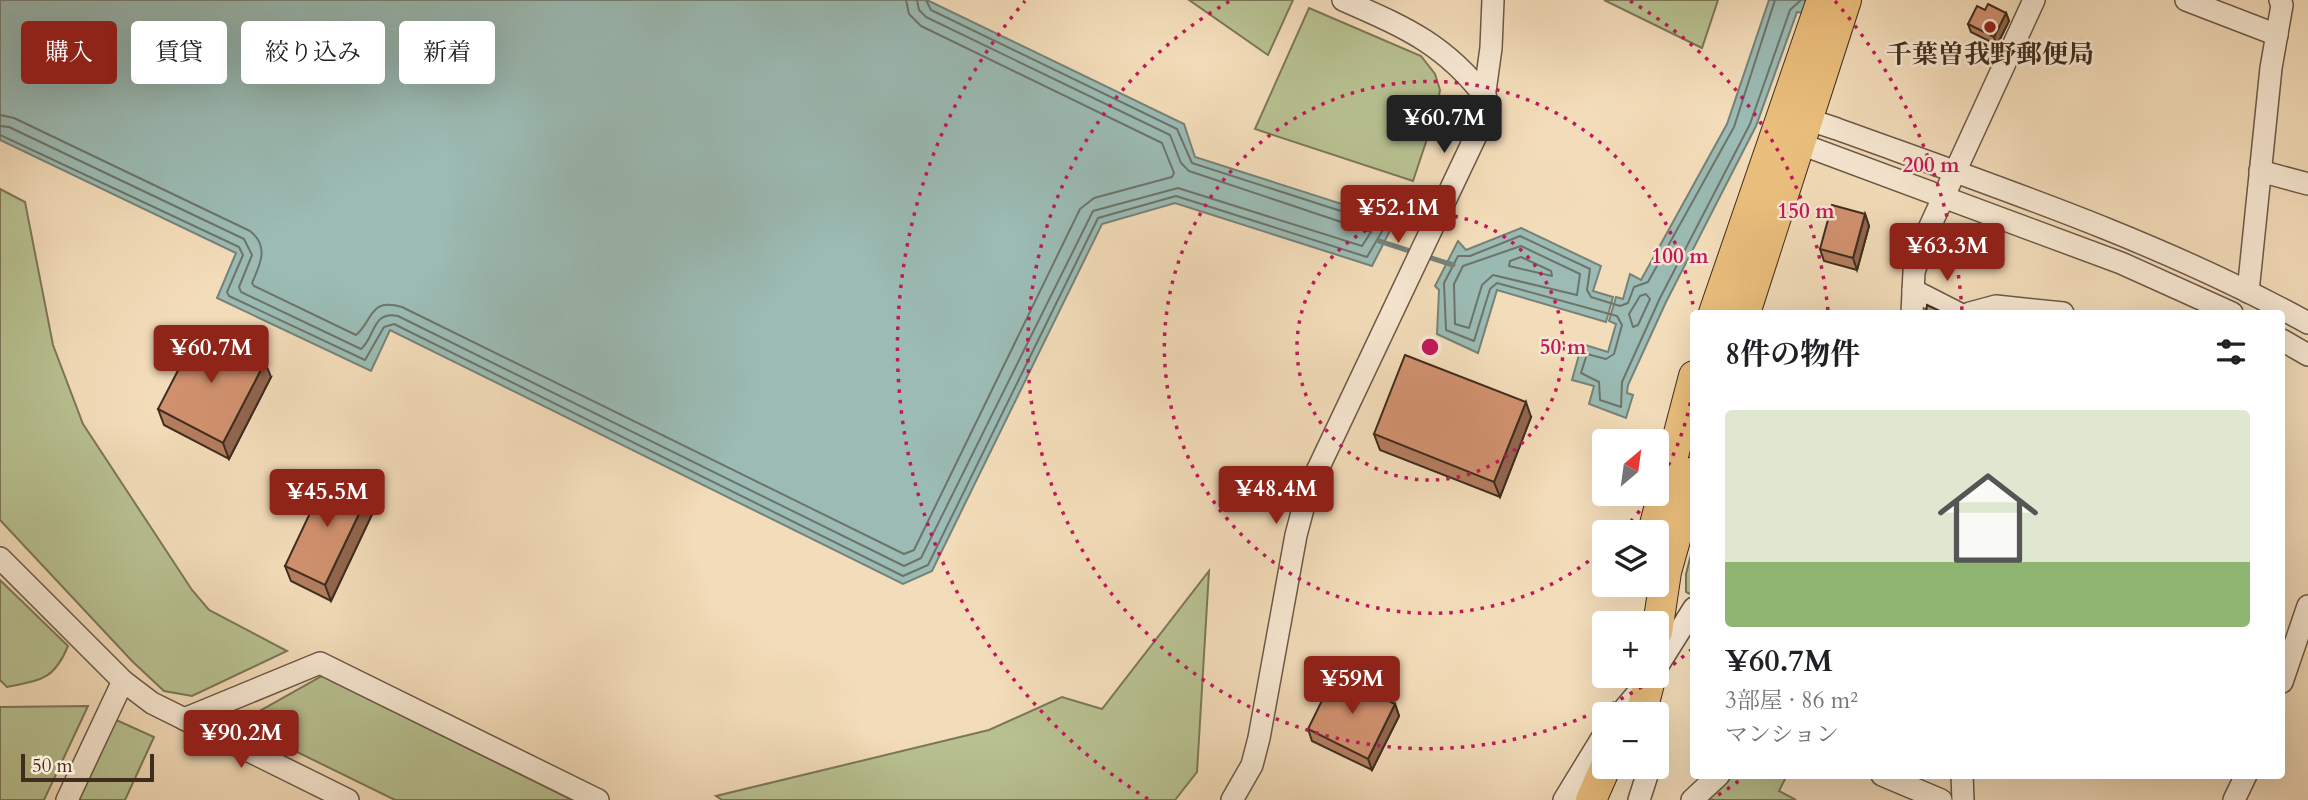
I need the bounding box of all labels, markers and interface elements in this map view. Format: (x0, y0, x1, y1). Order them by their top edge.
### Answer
marker: 千葉曽我野郵便局 (1982, 19, 1998, 35)
chip: 購入 (21, 21, 117, 84)
chip: 賃貸 (131, 21, 227, 84)
chip: 絞り込み (241, 21, 385, 84)
chip: 新着 (399, 21, 495, 84)
place label: 千葉曽我野郵便局 (1886, 37, 2094, 72)
pin: ¥60.7M (1387, 96, 1501, 155)
text: ¥60.7M (1403, 102, 1485, 133)
text: 200 m (1902, 151, 1960, 180)
pin: ¥52.1M (1341, 186, 1455, 245)
text: ¥52.1M (1357, 192, 1439, 223)
text: 150 m (1777, 197, 1835, 226)
pin: ¥63.3M (1890, 224, 2004, 283)
text: ¥63.3M (1906, 230, 1988, 261)
text: 100 m (1651, 242, 1709, 271)
pin: ¥60.7M (154, 326, 268, 385)
text: ¥60.7M (170, 332, 252, 363)
text: 50 m (1540, 333, 1587, 362)
icon: filters (2212, 333, 2250, 371)
text: 8件の物件 (1725, 334, 1860, 375)
centre of rings (1418, 335, 1442, 359)
north arrow (1592, 429, 1670, 506)
map controls (1592, 429, 1669, 779)
icon: home (1925, 455, 2051, 581)
pin: ¥48.4M (1219, 466, 1333, 526)
pin: ¥45.5M (270, 470, 384, 529)
text: ¥48.4M (1235, 473, 1317, 504)
text: ¥45.5M (286, 476, 368, 507)
button: layers (1592, 520, 1669, 597)
button: + (1592, 611, 1669, 688)
text: ¥60.7M (1725, 641, 1833, 682)
pin: ¥59M (1311, 656, 1393, 716)
text: ¥59M (1320, 663, 1384, 694)
text: 3部屋 · 86 m² (1725, 685, 1858, 716)
button: − (1592, 702, 1669, 779)
pin: ¥90.2M (184, 710, 298, 770)
text: ¥90.2M (200, 717, 282, 748)
text: マンション (1725, 719, 1839, 750)
scale bar (21, 751, 154, 783)
text: 50 m (32, 753, 73, 779)

